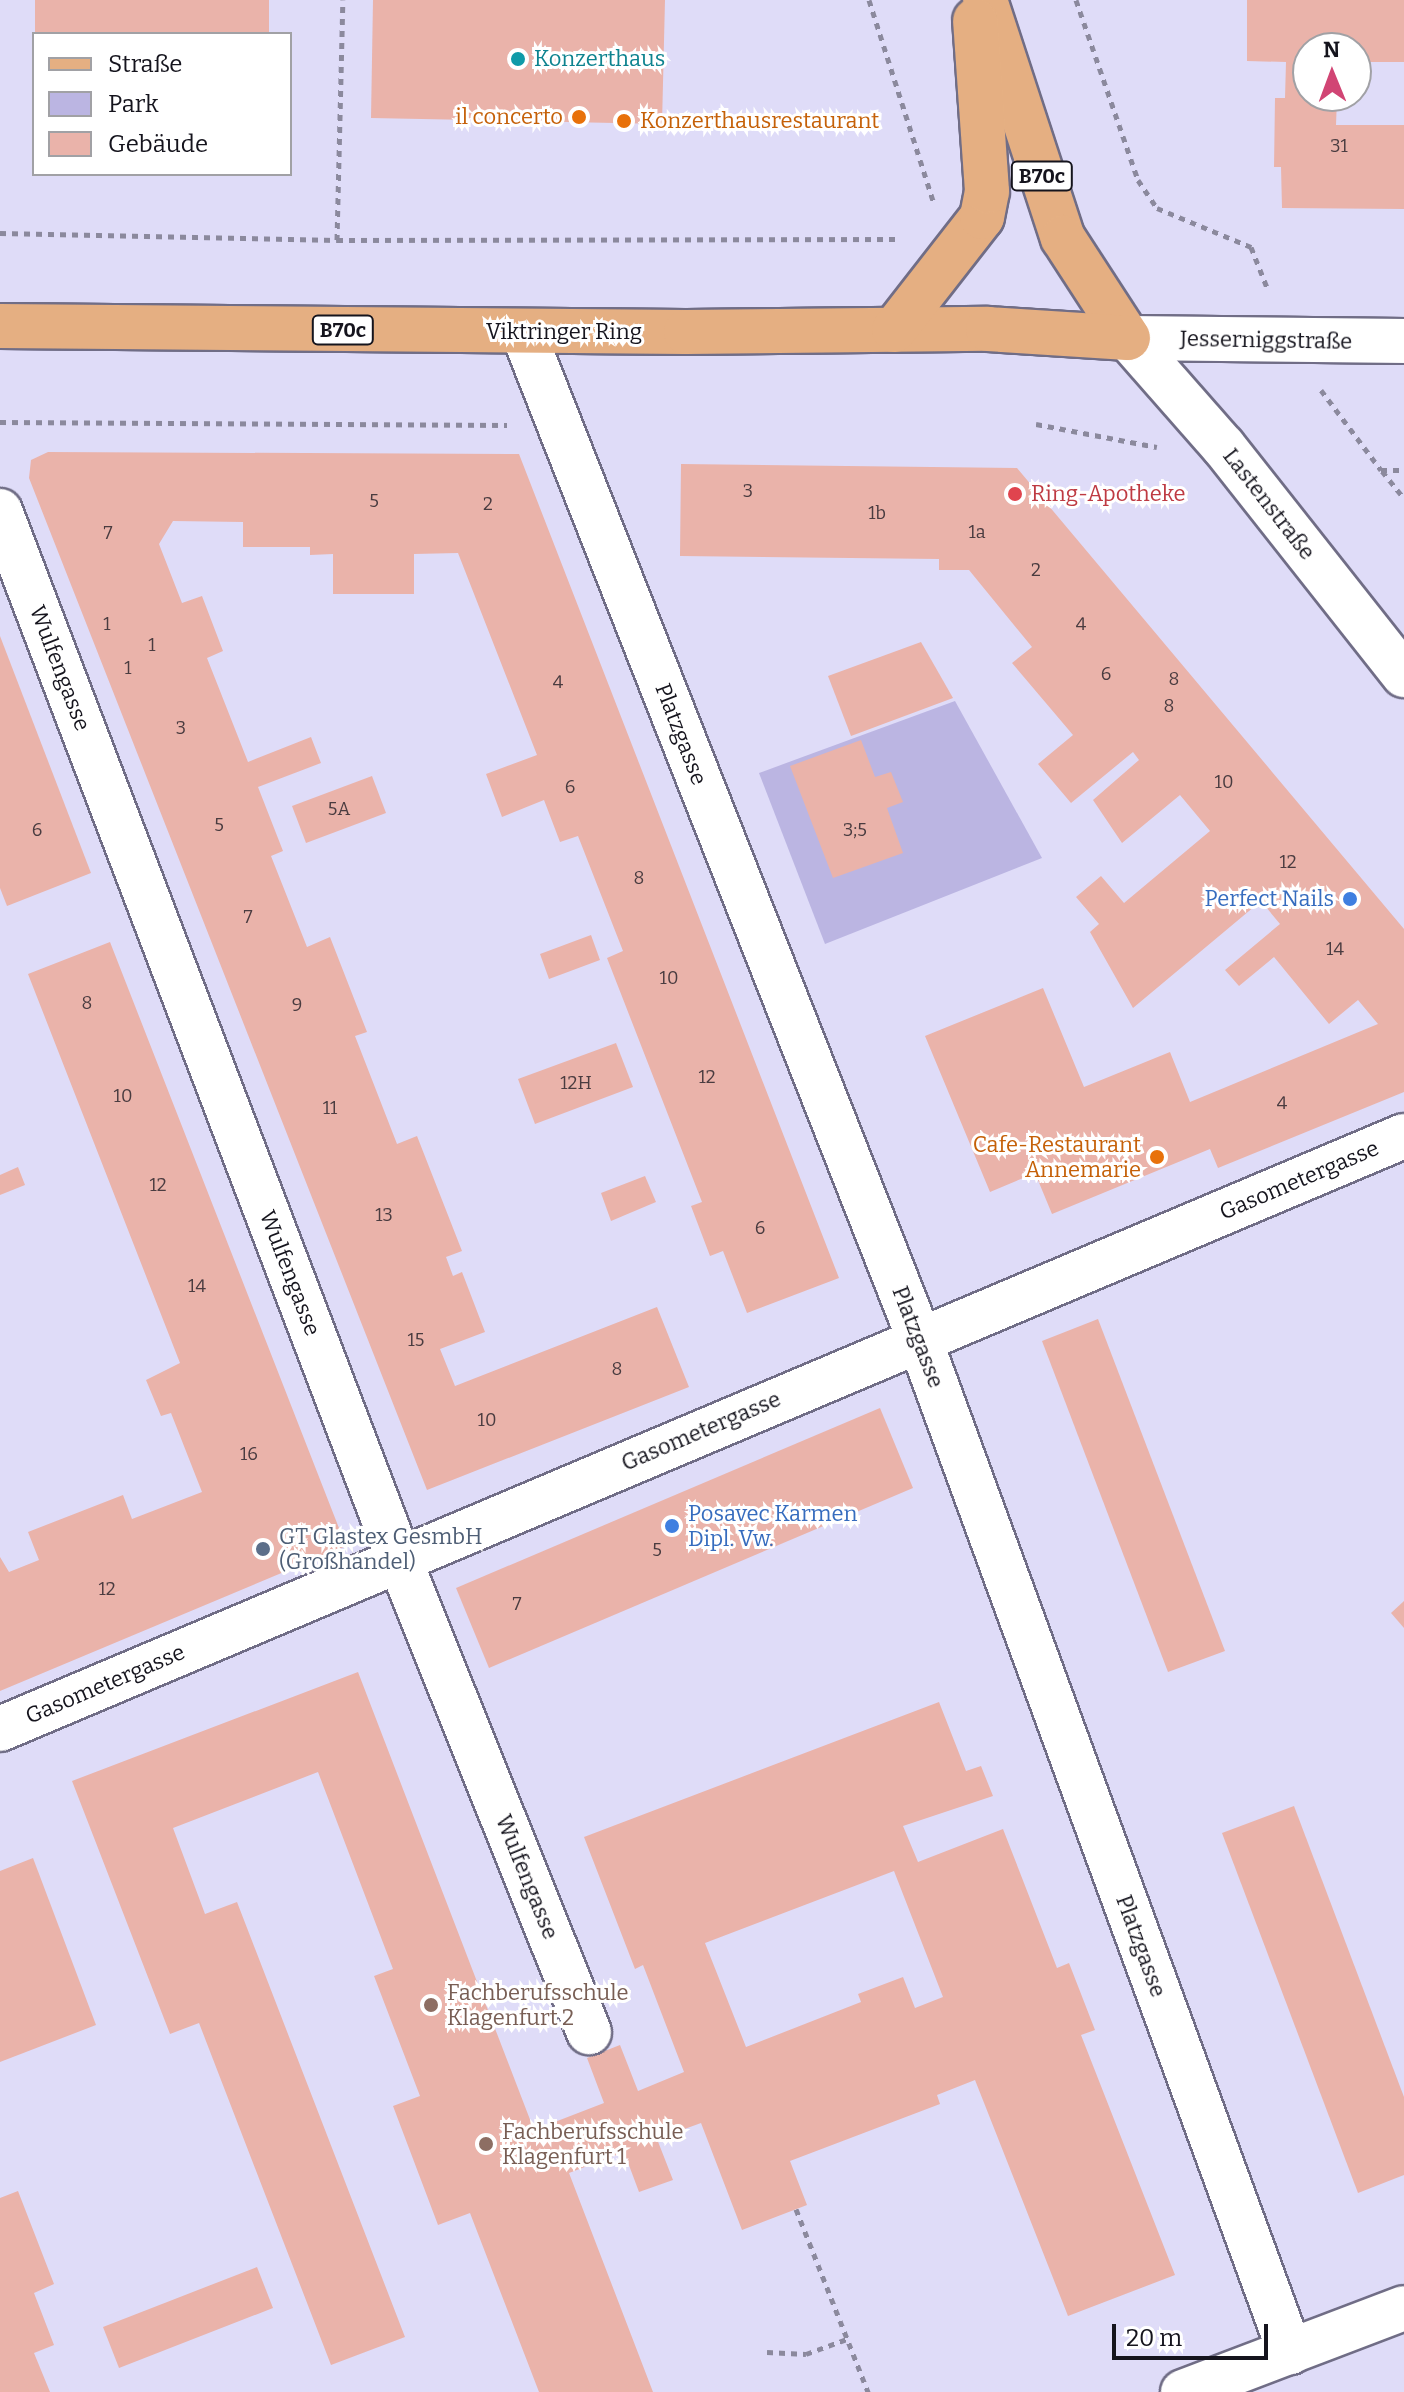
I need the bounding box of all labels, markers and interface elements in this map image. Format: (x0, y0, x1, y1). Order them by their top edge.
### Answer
legend (32, 32, 292, 176)
north arrow (1292, 32, 1372, 112)
text: N (1323, 36, 1340, 63)
place label: Konzerthaus (534, 46, 665, 72)
text: Straße (108, 50, 182, 78)
marker: Konzerthaus (509, 50, 527, 68)
text: Park (108, 90, 159, 118)
place label: il concerto (455, 104, 563, 130)
marker: il concerto (570, 108, 588, 126)
place label: Konzerthausrestaurant (640, 108, 879, 134)
marker: Konzerthausrestaurant (615, 112, 633, 130)
text: Gebäude (108, 130, 208, 158)
house number: 31 (1330, 135, 1348, 157)
road number: B70c (1010, 160, 1074, 192)
road number: B70c (311, 314, 375, 346)
street label: Viktringer Ring (486, 319, 642, 345)
street label: Jesserniggstraße (1180, 325, 1352, 355)
street label: Lastenstraße (1217, 443, 1321, 565)
house number: 3 (743, 480, 753, 502)
place label: Ring-Apotheke (1031, 481, 1186, 507)
marker: Ring-Apotheke (1006, 485, 1024, 503)
house number: 5 (369, 490, 379, 512)
house number: 2 (483, 493, 493, 515)
house number: 1b (868, 502, 886, 524)
house number: 1a (968, 521, 986, 543)
house number: 7 (103, 522, 113, 544)
house number: 2 (1031, 559, 1041, 581)
street label: Wulfengasse (24, 602, 96, 734)
house number: 1 (103, 613, 111, 635)
house number: 4 (1076, 613, 1086, 635)
house number: 1 (148, 634, 156, 656)
house number: 1 (124, 657, 132, 679)
house number: 6 (1101, 663, 1111, 685)
house number: 8 (1169, 668, 1179, 690)
house number: 4 (553, 671, 563, 693)
street label: Platzgasse (650, 680, 712, 788)
house number: 8 (1164, 695, 1174, 717)
house number: 3 (176, 717, 186, 739)
house number: 10 (1215, 771, 1233, 793)
house number: 6 (565, 776, 575, 798)
house number: 5A (328, 798, 350, 820)
house number: 5 (214, 814, 224, 836)
house number: 6 (32, 819, 42, 841)
house number: 3;5 (843, 819, 867, 841)
house number: 12 (1279, 851, 1297, 873)
house number: 8 (634, 867, 644, 889)
place label: Perfect Nails (1204, 886, 1334, 912)
marker: Perfect Nails (1341, 890, 1359, 908)
house number: 7 (243, 906, 253, 928)
house number: 14 (1326, 938, 1344, 960)
house number: 10 (660, 967, 678, 989)
house number: 8 (82, 992, 92, 1014)
house number: 9 (292, 994, 302, 1016)
house number: 12 (698, 1066, 716, 1088)
house number: 12H (560, 1072, 592, 1094)
house number: 10 (114, 1085, 132, 1107)
house number: 4 (1277, 1092, 1287, 1114)
house number: 11 (323, 1097, 337, 1119)
place label: Cafe-Restaurant Annemarie (973, 1131, 1141, 1182)
street label: Gasometergasse (1215, 1135, 1383, 1225)
marker: Cafe-Restaurant Annemarie (1148, 1148, 1166, 1166)
house number: 12 (149, 1174, 167, 1196)
house number: 13 (375, 1204, 393, 1226)
street label: Wulfengasse (254, 1207, 326, 1339)
house number: 6 (755, 1217, 765, 1239)
house number: 14 (188, 1275, 206, 1297)
street label: Platzgasse (887, 1283, 949, 1391)
house number: 15 (408, 1329, 424, 1351)
house number: 8 (612, 1358, 622, 1380)
street label: Gasometergasse (617, 1386, 785, 1476)
house number: 10 (478, 1409, 496, 1431)
house number: 16 (240, 1443, 258, 1465)
place label: Posavec Karmen Dipl. Vw. (688, 1500, 857, 1552)
marker: Posavec Karmen Dipl. Vw. (663, 1517, 681, 1535)
place label: GT Glastex GesmbH (Großhandel) (279, 1523, 483, 1574)
house number: 5 (652, 1539, 662, 1561)
marker: GT Glastex GesmbH (Großhandel) (254, 1540, 272, 1558)
house number: 12 (98, 1578, 116, 1600)
house number: 7 (512, 1593, 522, 1615)
street label: Gasometergasse (21, 1639, 189, 1729)
street label: Wulfengasse (490, 1811, 564, 1943)
street label: Platzgasse (1110, 1891, 1172, 2001)
place label: Fachberufsschule Klagenfurt 2 (447, 1979, 629, 2030)
marker: Fachberufsschule Klagenfurt 2 (422, 1996, 440, 2014)
place label: Fachberufsschule Klagenfurt 1 (502, 2118, 684, 2170)
marker: Fachberufsschule Klagenfurt 1 (477, 2135, 495, 2153)
scale bar (1116, 2308, 1272, 2358)
text: 20 m (1126, 2324, 1182, 2352)

